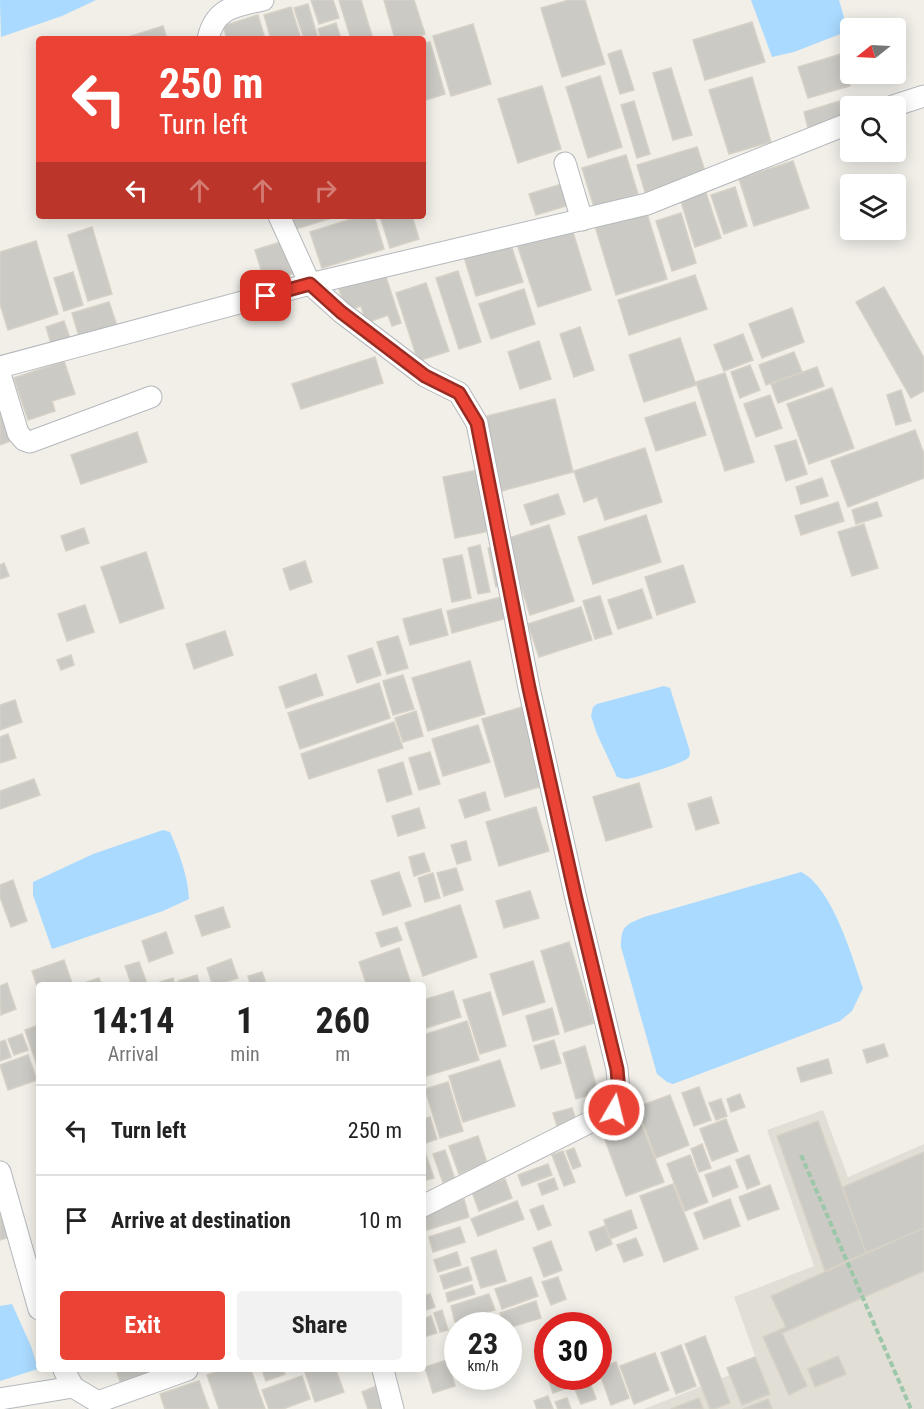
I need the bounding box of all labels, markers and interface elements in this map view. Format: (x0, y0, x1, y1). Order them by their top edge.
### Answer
north arrow (840, 18, 906, 84)
map controls (840, 18, 906, 240)
text: 250 m (159, 59, 264, 108)
icon: left (60, 60, 138, 138)
button: search (840, 96, 906, 162)
text: Turn left (159, 109, 248, 141)
icon: left (120, 174, 153, 207)
icon: ahead (183, 174, 216, 207)
icon: ahead (246, 174, 279, 207)
icon: right (309, 174, 342, 207)
button: layers (840, 174, 906, 240)
pin (240, 270, 291, 321)
icon: arrive (249, 279, 282, 312)
text: 14:14 (92, 1000, 174, 1042)
text: 1 (236, 1000, 254, 1042)
text: 260 (316, 1000, 370, 1042)
text: Arrival (108, 1042, 159, 1066)
text: min (230, 1042, 260, 1066)
text: m (335, 1042, 350, 1066)
position arrow (582, 1078, 646, 1142)
icon: left (60, 1114, 93, 1147)
text: Turn left (111, 1118, 186, 1143)
text: 250 m (348, 1118, 402, 1143)
icon: arrive (60, 1204, 93, 1237)
text: Arrive at destination (111, 1208, 291, 1233)
text: 10 m (359, 1208, 402, 1233)
button: Exit (60, 1291, 225, 1360)
button: Share (237, 1291, 402, 1360)
speed limit sign: 30 (534, 1312, 612, 1390)
text: 23 (468, 1326, 498, 1361)
text: km/h (468, 1357, 498, 1375)

